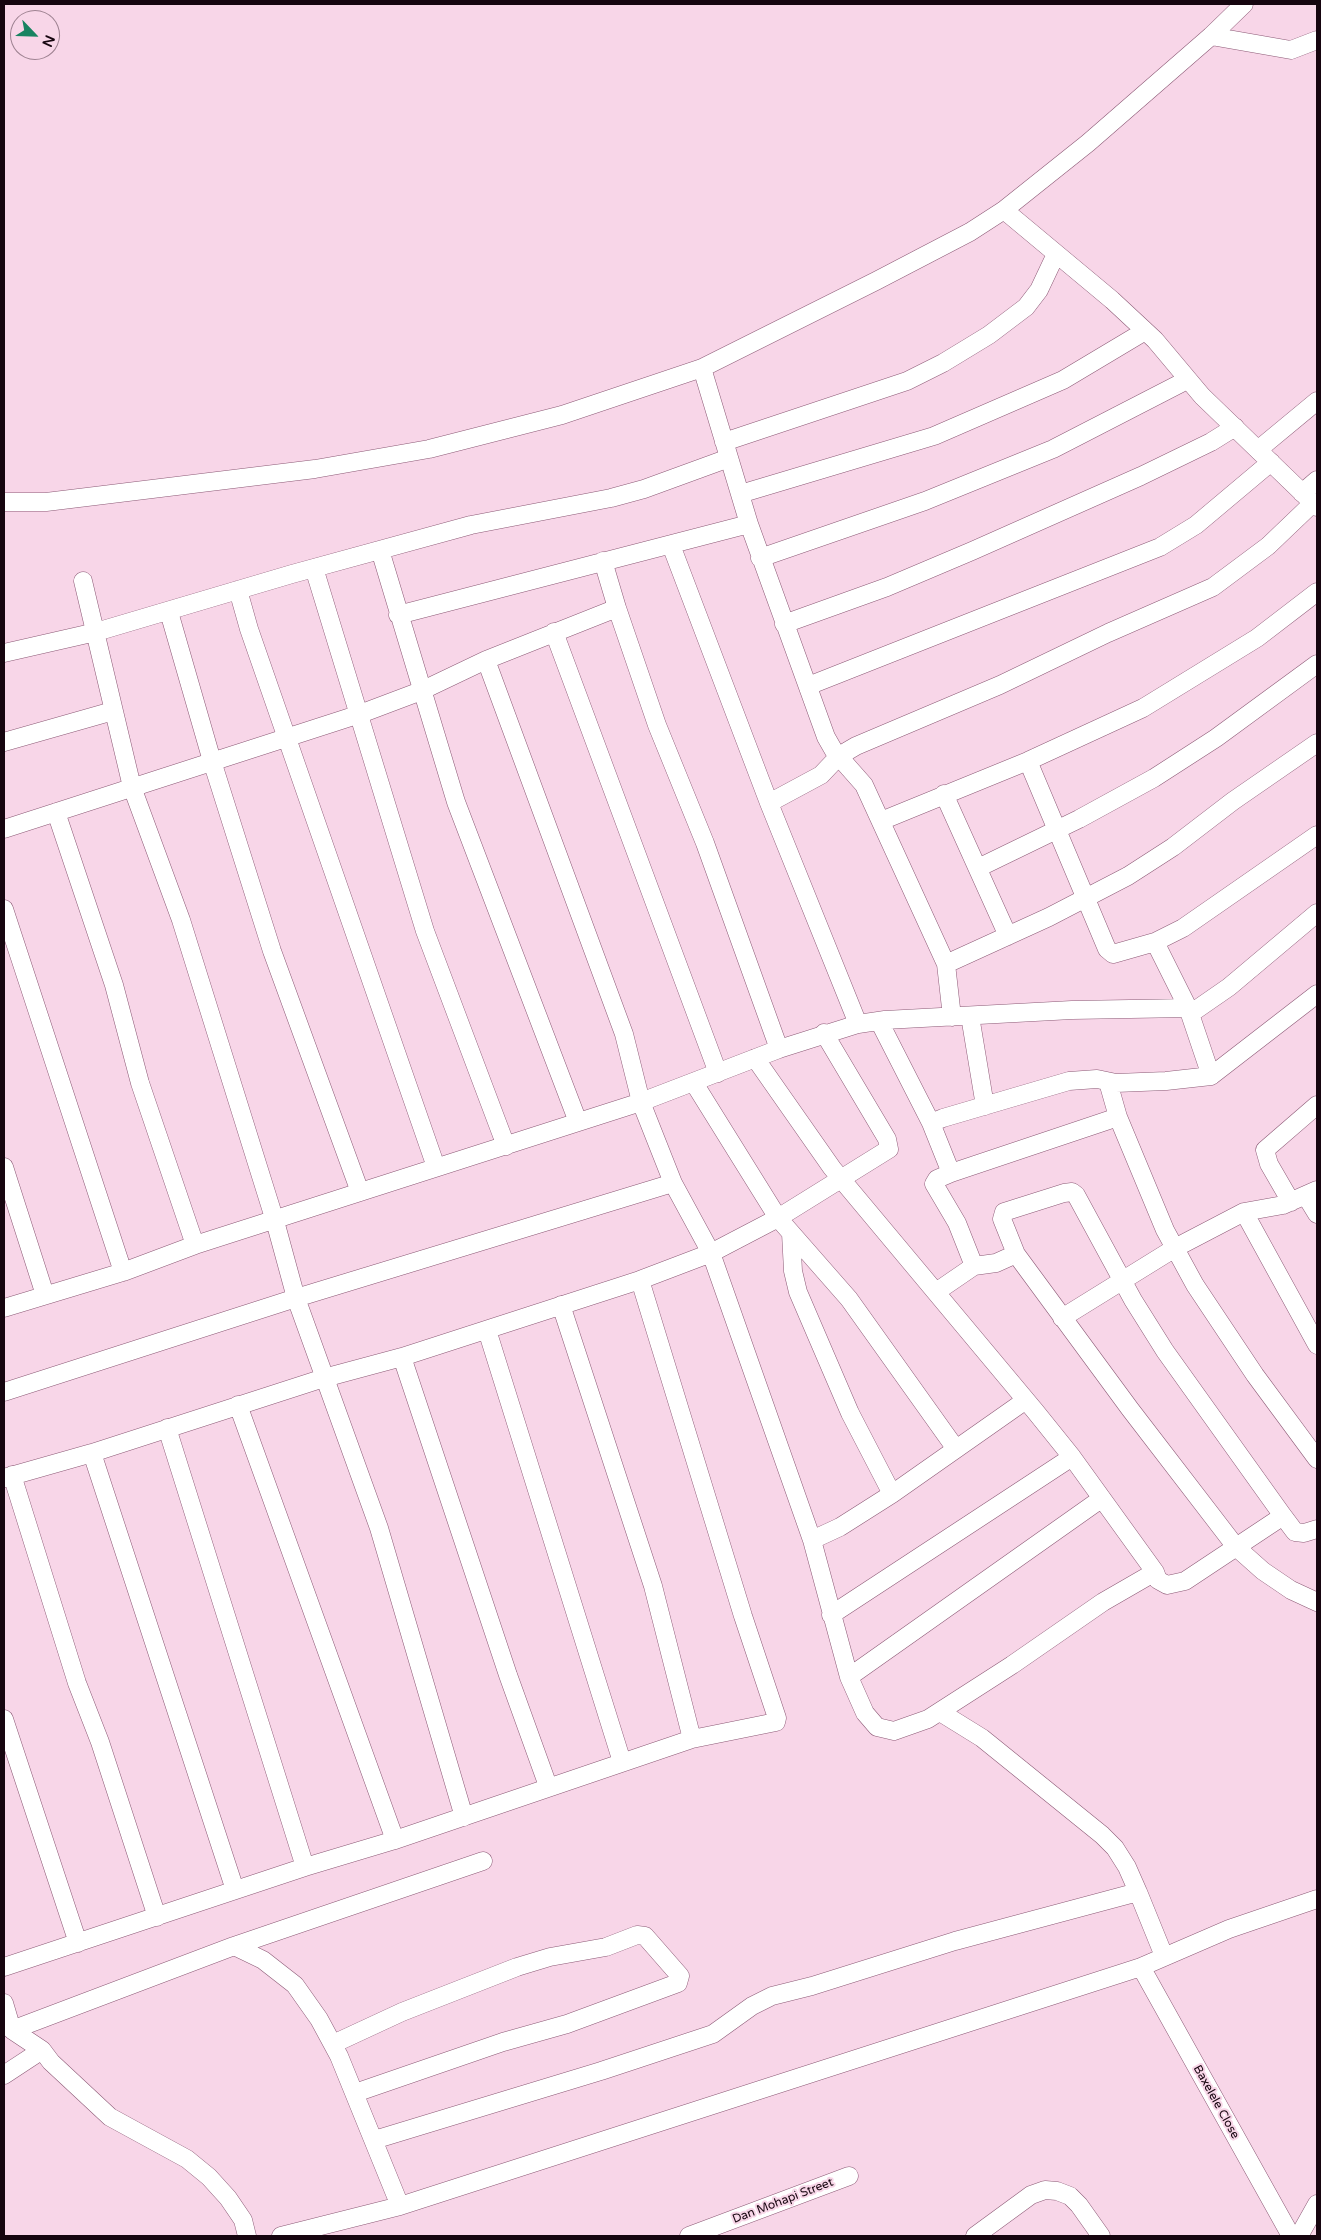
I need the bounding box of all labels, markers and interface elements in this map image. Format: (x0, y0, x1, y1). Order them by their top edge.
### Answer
north arrow (10, 10, 60, 60)
text: N (38, 32, 58, 49)
street label: Baxelele Close (1190, 2063, 1242, 2141)
street label: Dan Mohapi Street (731, 2175, 835, 2227)

